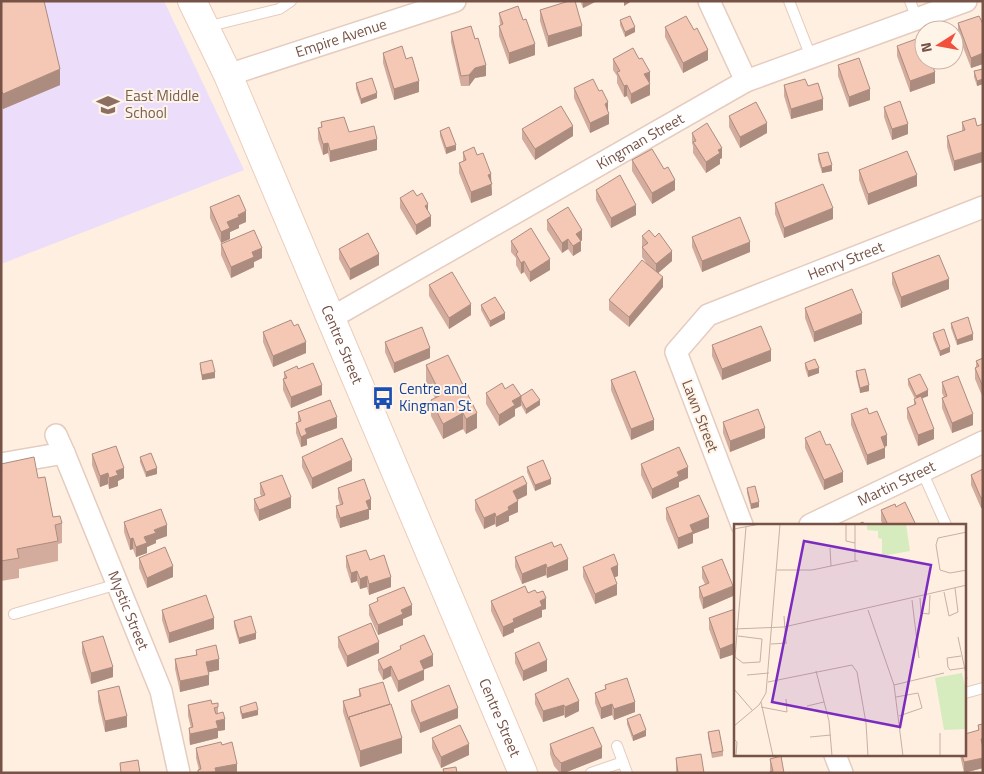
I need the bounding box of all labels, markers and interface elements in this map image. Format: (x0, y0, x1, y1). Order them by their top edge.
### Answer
street label: Empire Avenue (292, 12, 390, 63)
north arrow (914, 20, 964, 70)
text: N (915, 41, 937, 54)
place label: East Middle School (125, 84, 199, 124)
school or university icon: East Middle School (95, 92, 121, 118)
street label: Kingman Street (592, 106, 689, 175)
street label: Henry Street (804, 235, 888, 286)
street label: Centre Street (316, 301, 370, 388)
street label: Lawn Street (676, 376, 725, 456)
place label: Centre and Kingman St (399, 377, 472, 417)
bus stop icon: Centre and Kingman St (370, 385, 396, 411)
street label: Martin Street (854, 454, 940, 512)
inset map (734, 524, 966, 756)
street label: Mystic Street (102, 567, 155, 654)
street label: Centre Street (473, 675, 527, 761)

